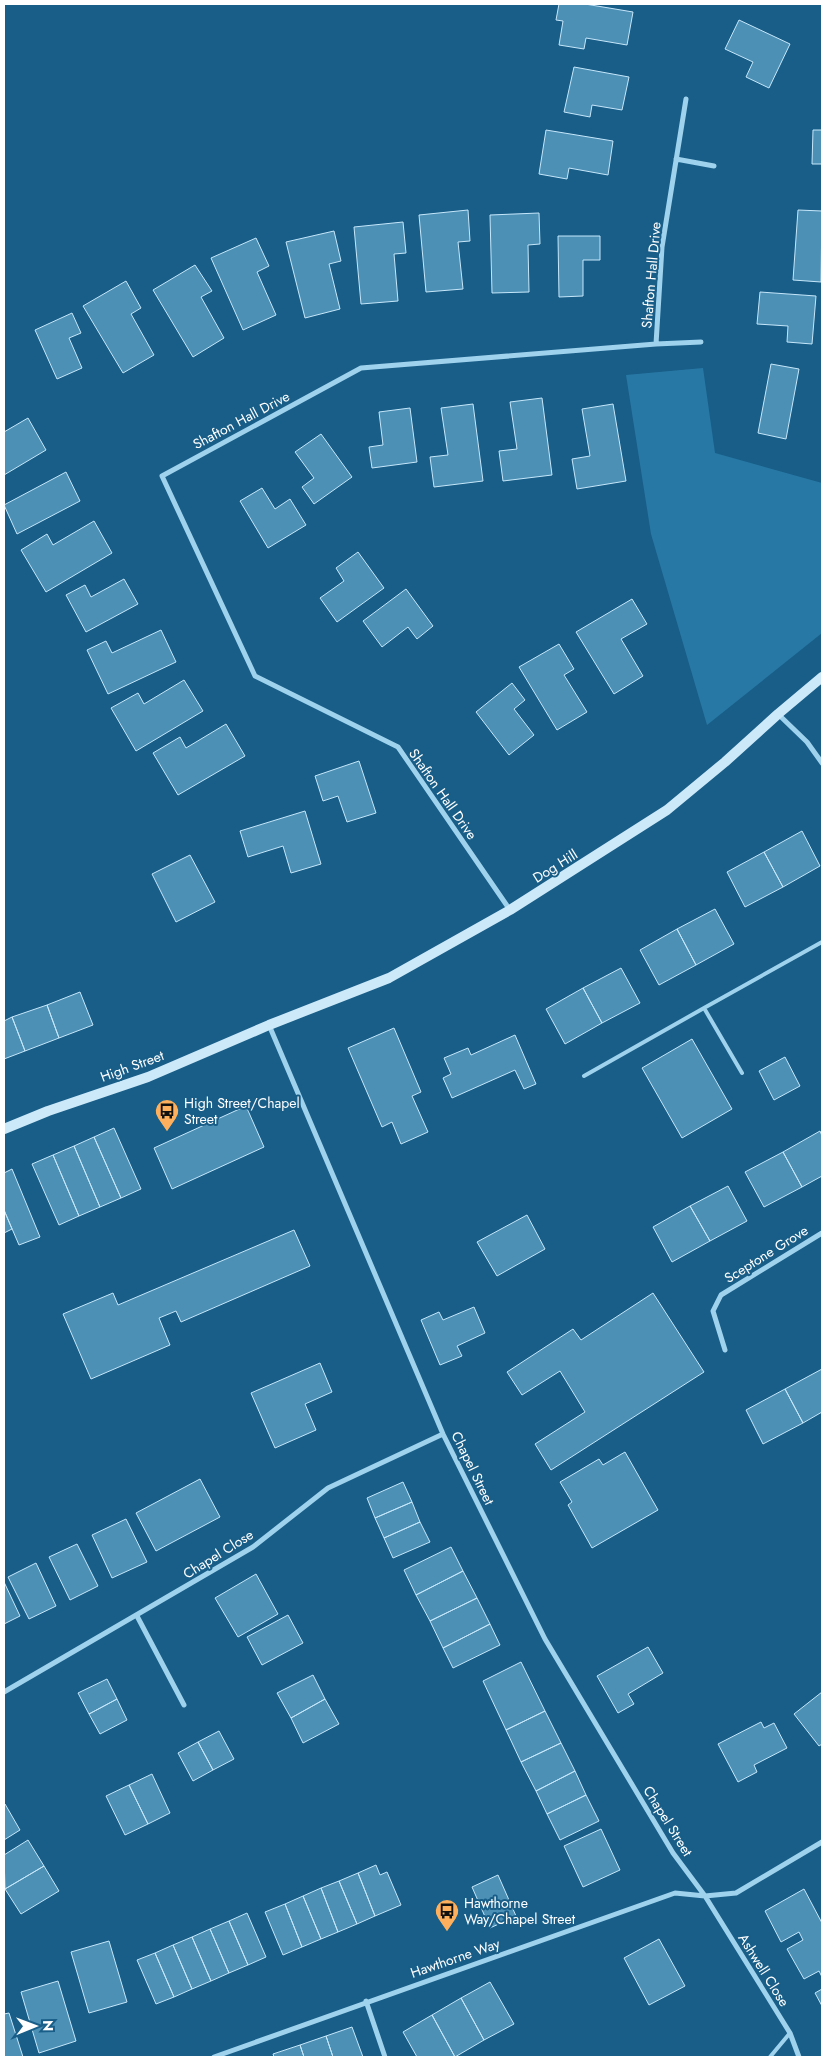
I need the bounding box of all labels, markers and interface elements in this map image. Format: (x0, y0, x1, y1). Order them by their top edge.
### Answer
street label: Shafton Hall Drive (636, 221, 666, 329)
street label: Shafton Hall Drive (189, 386, 293, 454)
street label: Shafton Hall Drive (404, 745, 482, 843)
street label: Dog Hill (529, 844, 581, 888)
street label: High Street (97, 1045, 167, 1087)
place label: High Street/Chapel Street (184, 1093, 300, 1129)
bus stop icon: High Street/Chapel Street (154, 1098, 180, 1132)
street label: Sceptone Grove (720, 1220, 812, 1288)
street label: Chapel Street (447, 1428, 500, 1509)
street label: Chapel Close (179, 1524, 257, 1584)
street label: Chapel Street (638, 1782, 698, 1861)
place label: Hawthorne Way/Chapel Street (464, 1893, 576, 1929)
bus stop icon: Hawthorne Way/Chapel Street (434, 1898, 460, 1932)
street label: Ashwell Close (734, 1930, 794, 2010)
street label: Hawthorne Way (408, 1933, 503, 1983)
north arrow (10, 2001, 60, 2051)
text: N (38, 2020, 58, 2032)

